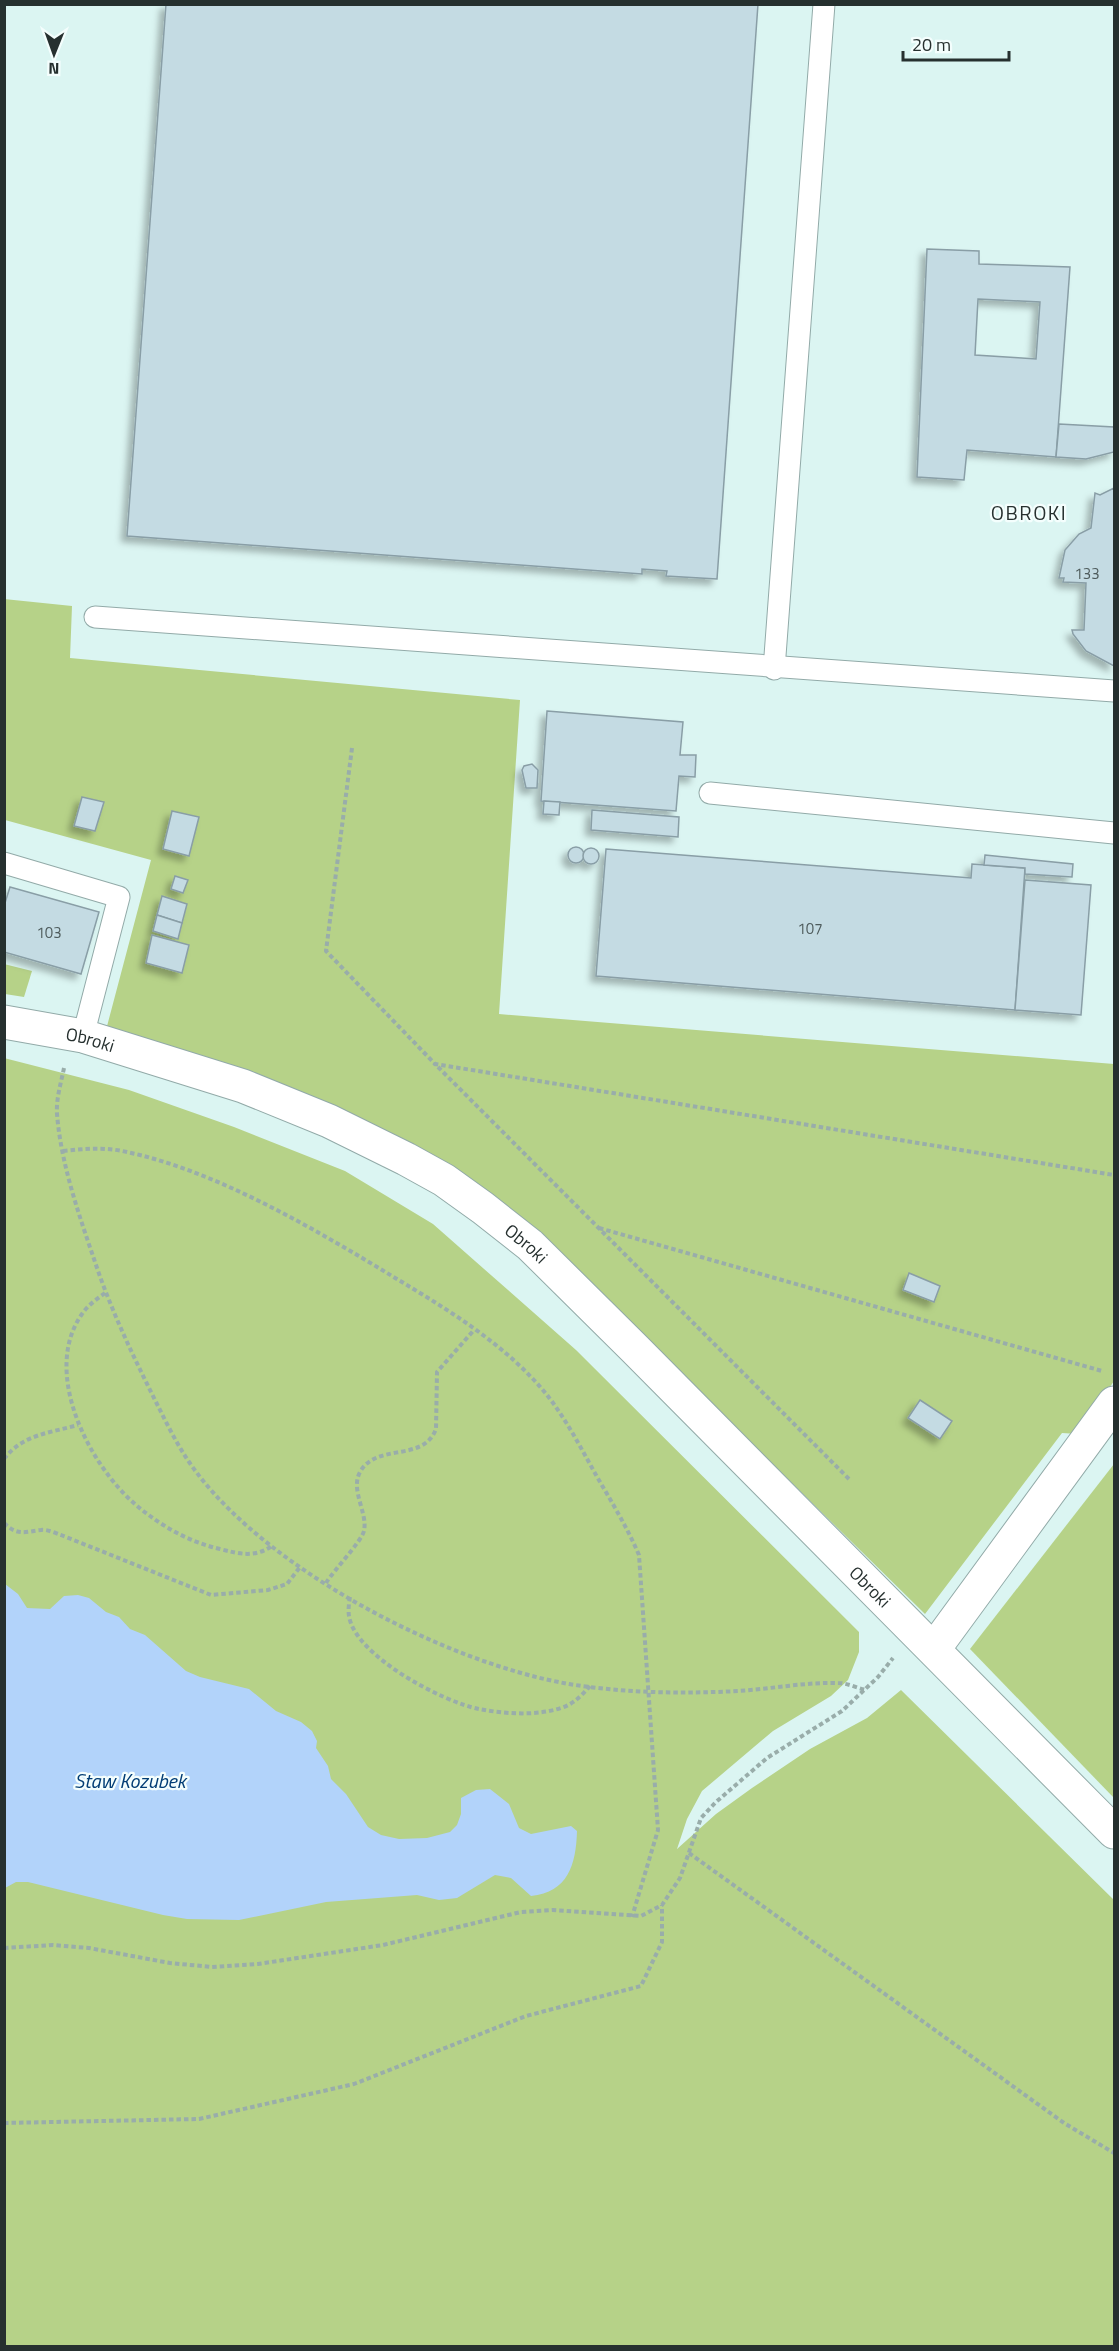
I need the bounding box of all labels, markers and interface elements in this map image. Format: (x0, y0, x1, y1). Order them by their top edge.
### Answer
north arrow (24, 24, 84, 84)
scale bar (903, 24, 1010, 62)
text: 20 m (912, 31, 951, 58)
text: N (48, 57, 59, 81)
district label: OBROKI (991, 497, 1067, 528)
house number: 133 (1074, 562, 1100, 585)
house number: 107 (797, 917, 823, 940)
house number: 103 (36, 921, 62, 944)
street label: Obroki (64, 1020, 118, 1059)
street label: Obroki (499, 1217, 554, 1269)
street label: Obroki (843, 1559, 897, 1614)
water label: Staw Kozubek (74, 1765, 188, 1796)

